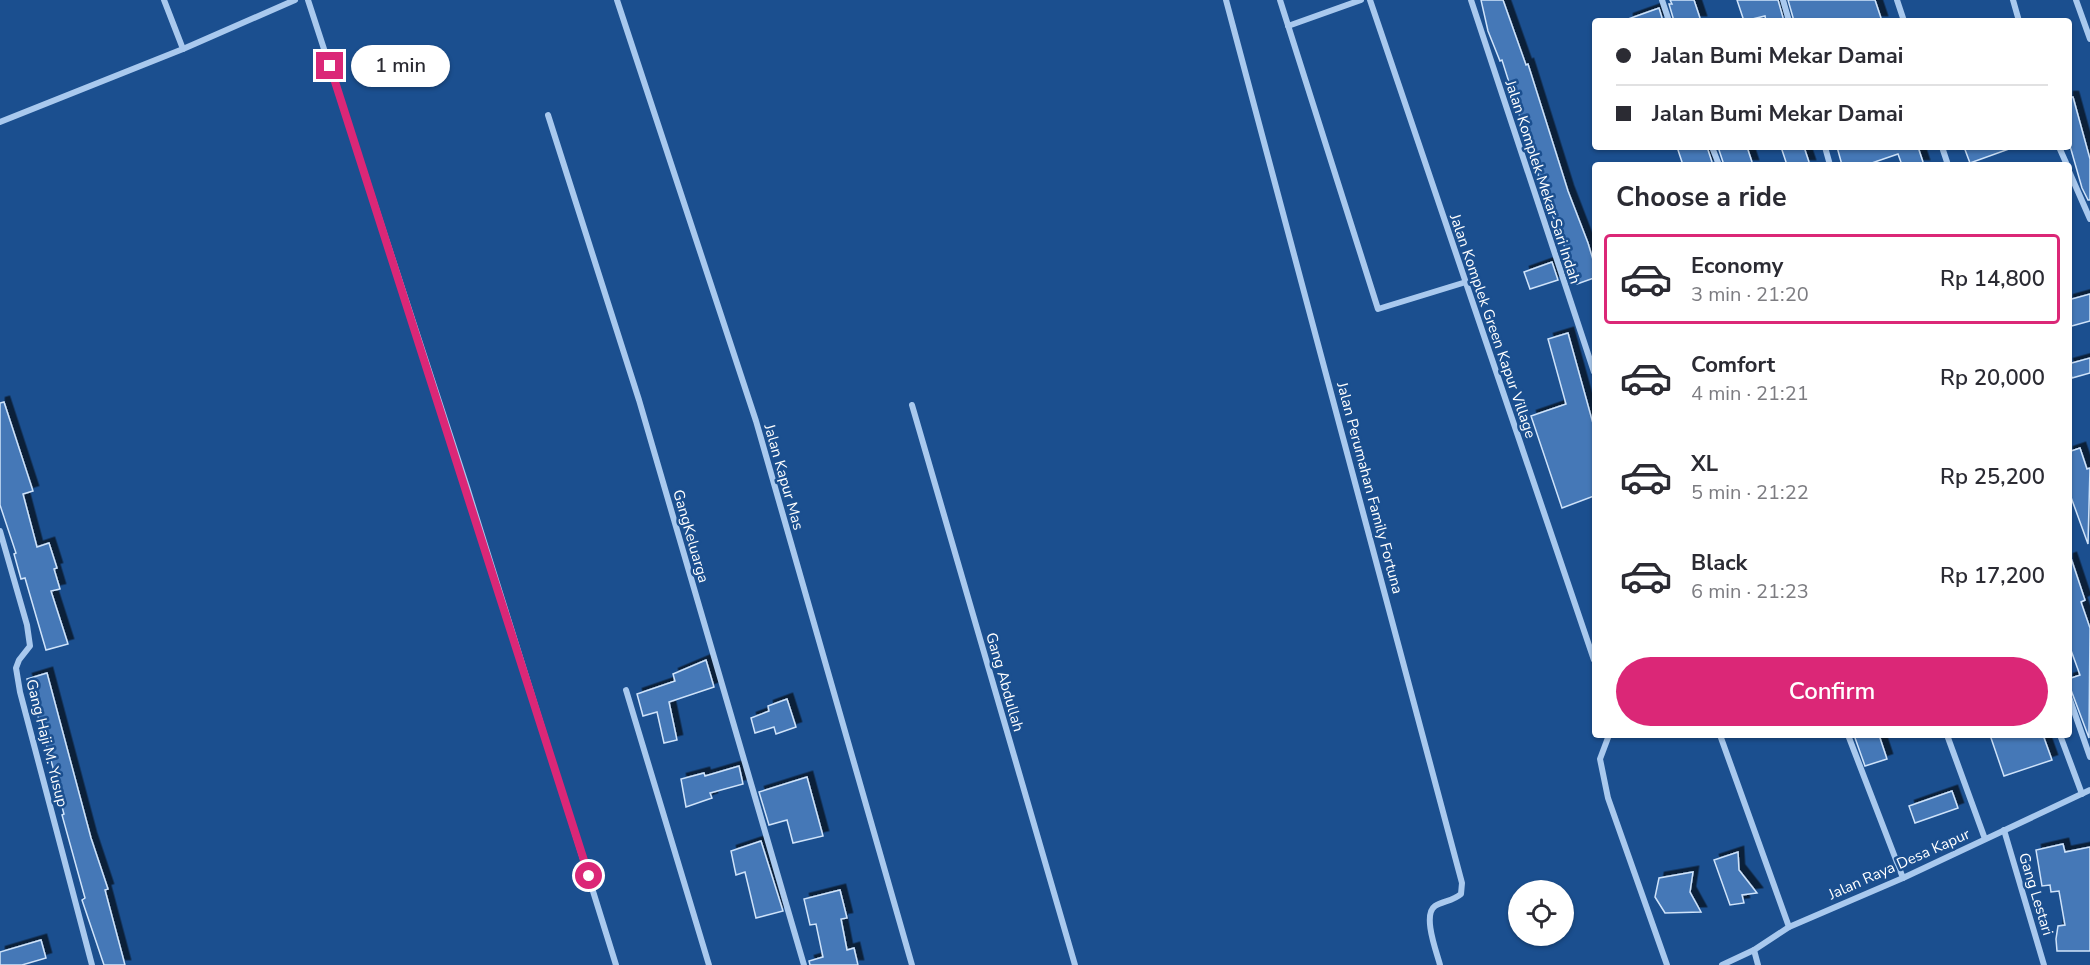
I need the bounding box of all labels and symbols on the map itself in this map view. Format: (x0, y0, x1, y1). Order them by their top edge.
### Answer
callout: 1 min (351, 45, 450, 87)
route end (316, 52, 343, 79)
street label: Jalan Komplek Mekar Sari Indah (1500, 77, 1585, 287)
street label: Jalan Komplek Green Kapur Village (1445, 210, 1541, 441)
street label: Jalan Perumahan Family Fortuna (1332, 379, 1408, 596)
street label: Jalan Kapur Mas (759, 421, 809, 532)
street label: GangKeluarga (668, 487, 714, 585)
street label: Gang Abdullah (981, 630, 1029, 734)
street label: Gang Haji M. Yusup (21, 677, 73, 809)
street label: Jalan Raya Desa Kapur (1824, 824, 1973, 905)
street label: Gang Lestari (2014, 850, 2058, 938)
route start (575, 862, 602, 889)

